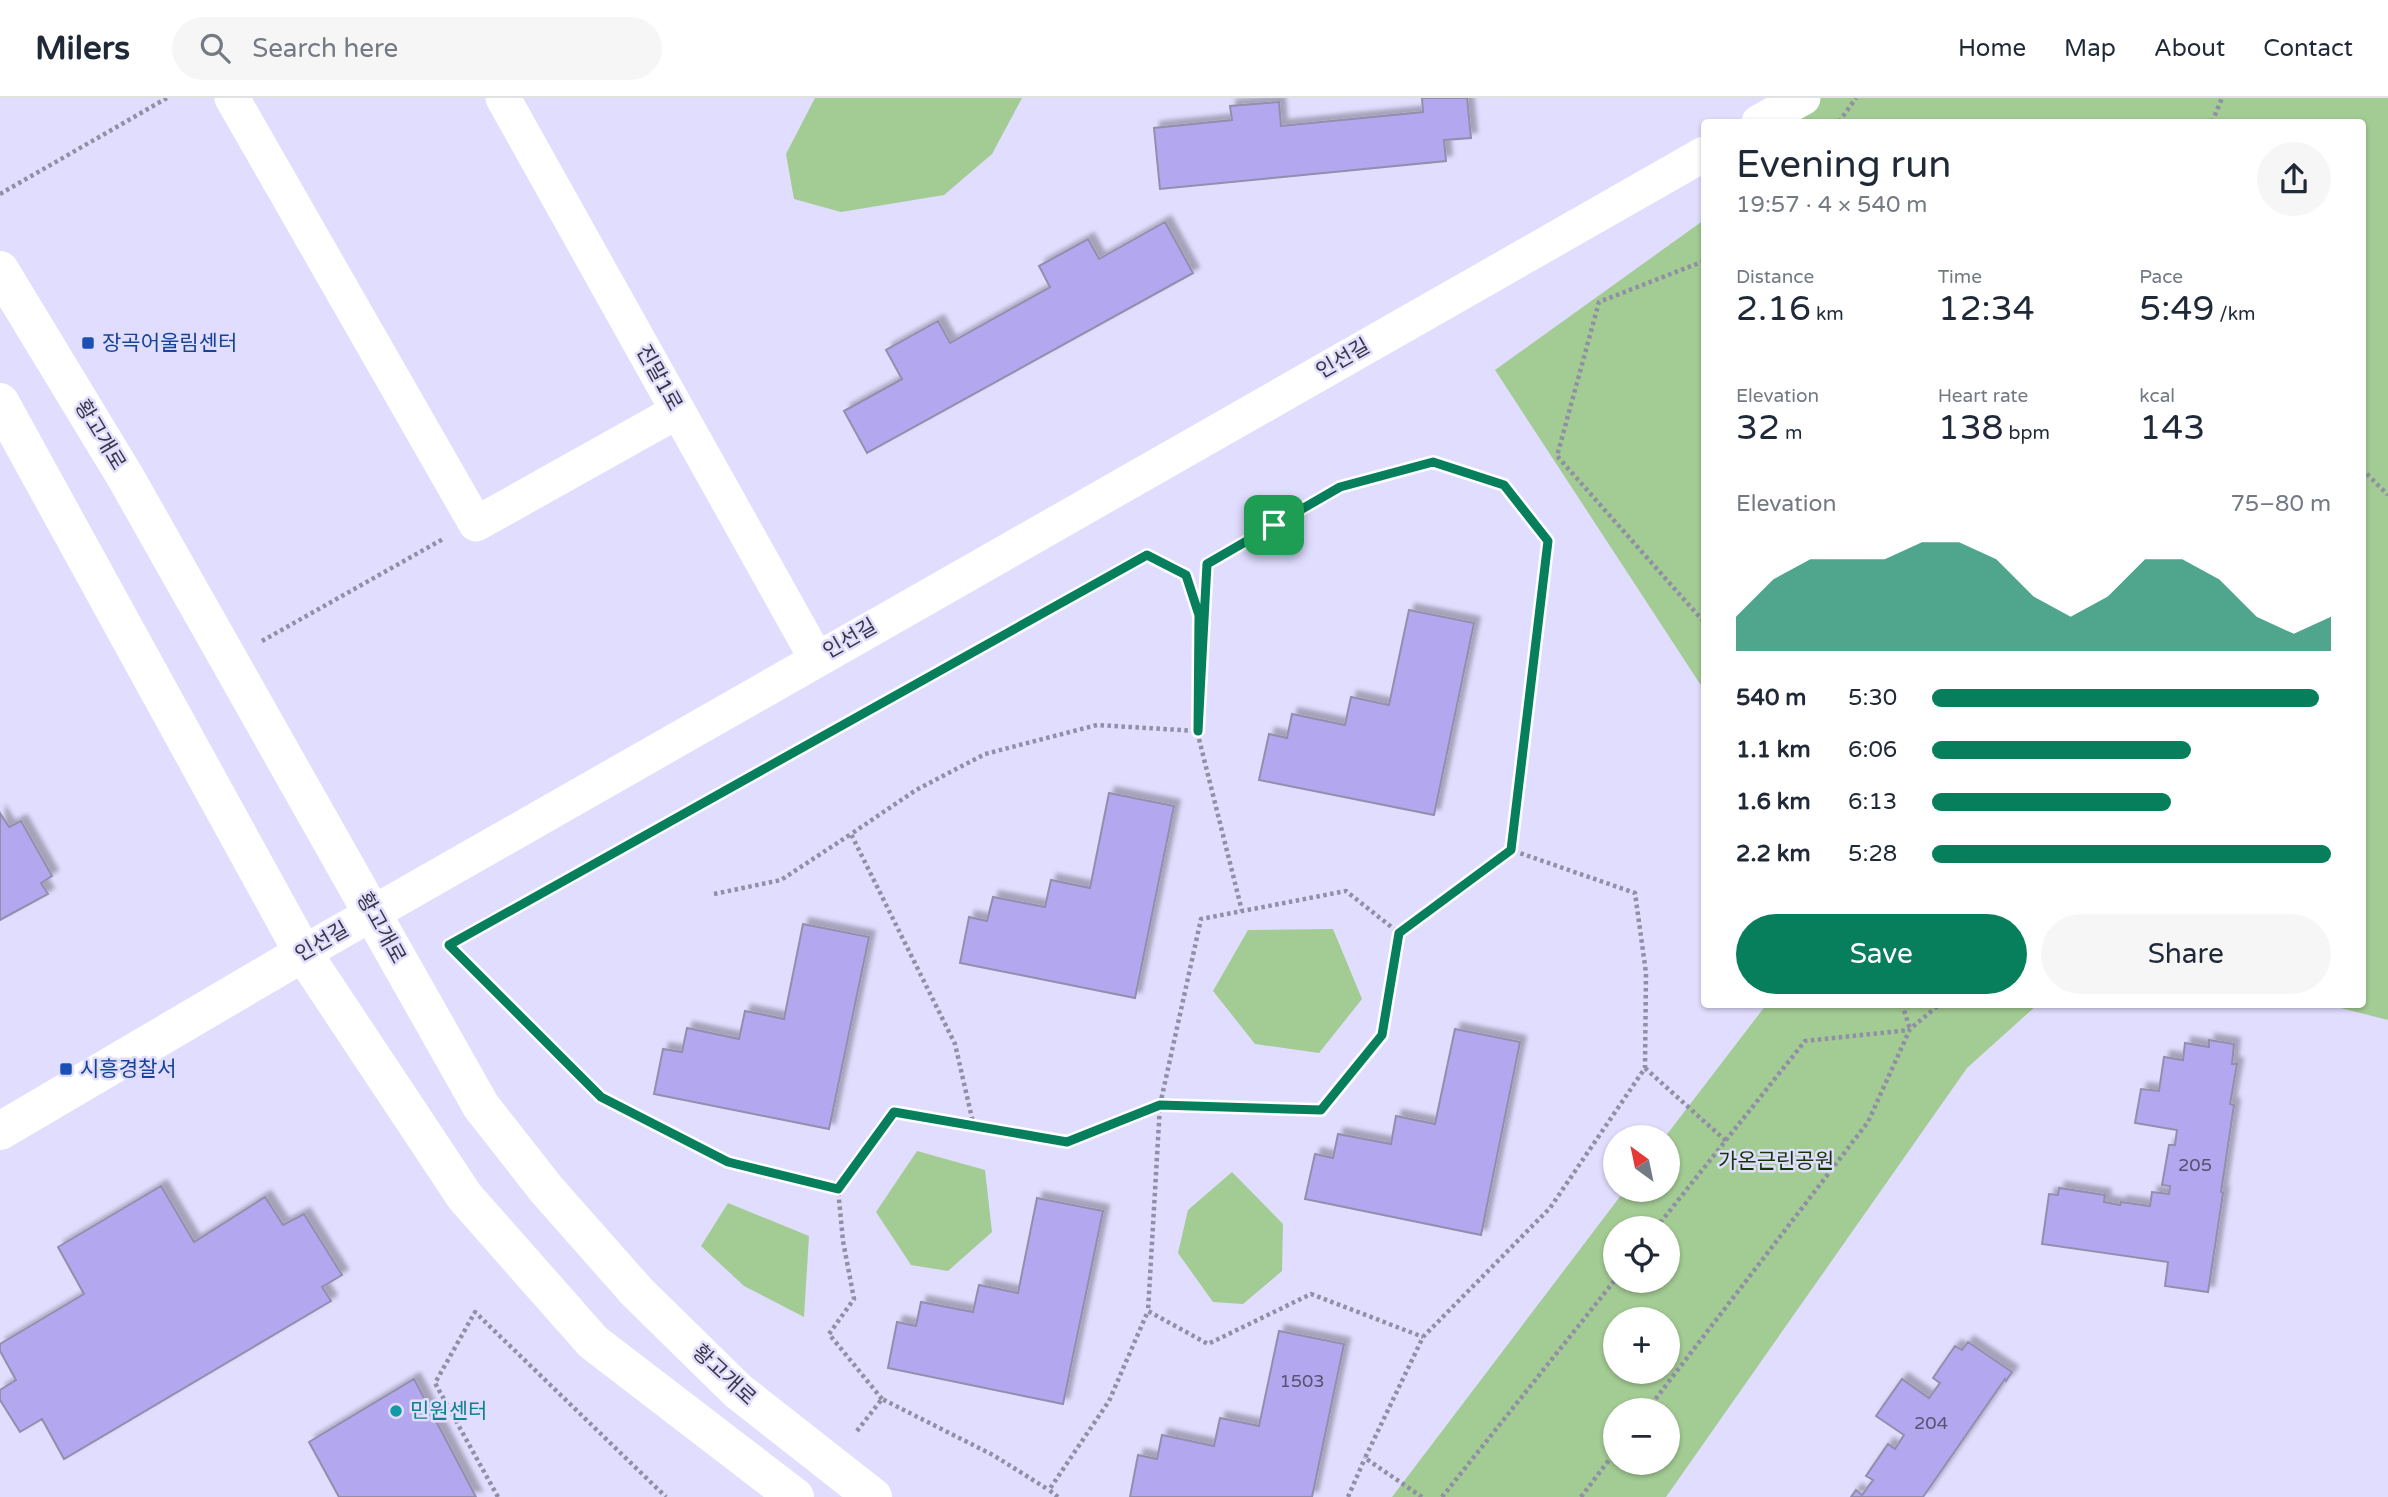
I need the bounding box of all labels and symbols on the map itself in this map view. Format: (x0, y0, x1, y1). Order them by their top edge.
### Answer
place label: 장곡어울림센터 (102, 331, 237, 356)
street label: 인선길 (1312, 334, 1374, 384)
marker: 장곡어울림센터 (80, 335, 96, 351)
street label: 진말1로 (631, 341, 687, 415)
street label: 황고개로 (69, 395, 131, 475)
pin (1244, 495, 1304, 555)
street label: 인선길 (819, 614, 881, 664)
street label: 황고개로 (351, 888, 411, 968)
street label: 인선길 (291, 917, 353, 967)
place label: 시흥경찰서 (80, 1057, 177, 1082)
marker: 시흥경찰서 (58, 1061, 74, 1077)
north arrow (1603, 1125, 1680, 1202)
park label: 가온근린공원 (1718, 1149, 1834, 1174)
house number: 205 (2178, 1154, 2212, 1176)
street label: 황고개로 (687, 1340, 761, 1410)
house number: 1503 (1279, 1370, 1325, 1392)
place label: 민원센터 (410, 1399, 487, 1424)
marker: 민원센터 (388, 1403, 404, 1419)
house number: 204 (1914, 1412, 1948, 1434)

